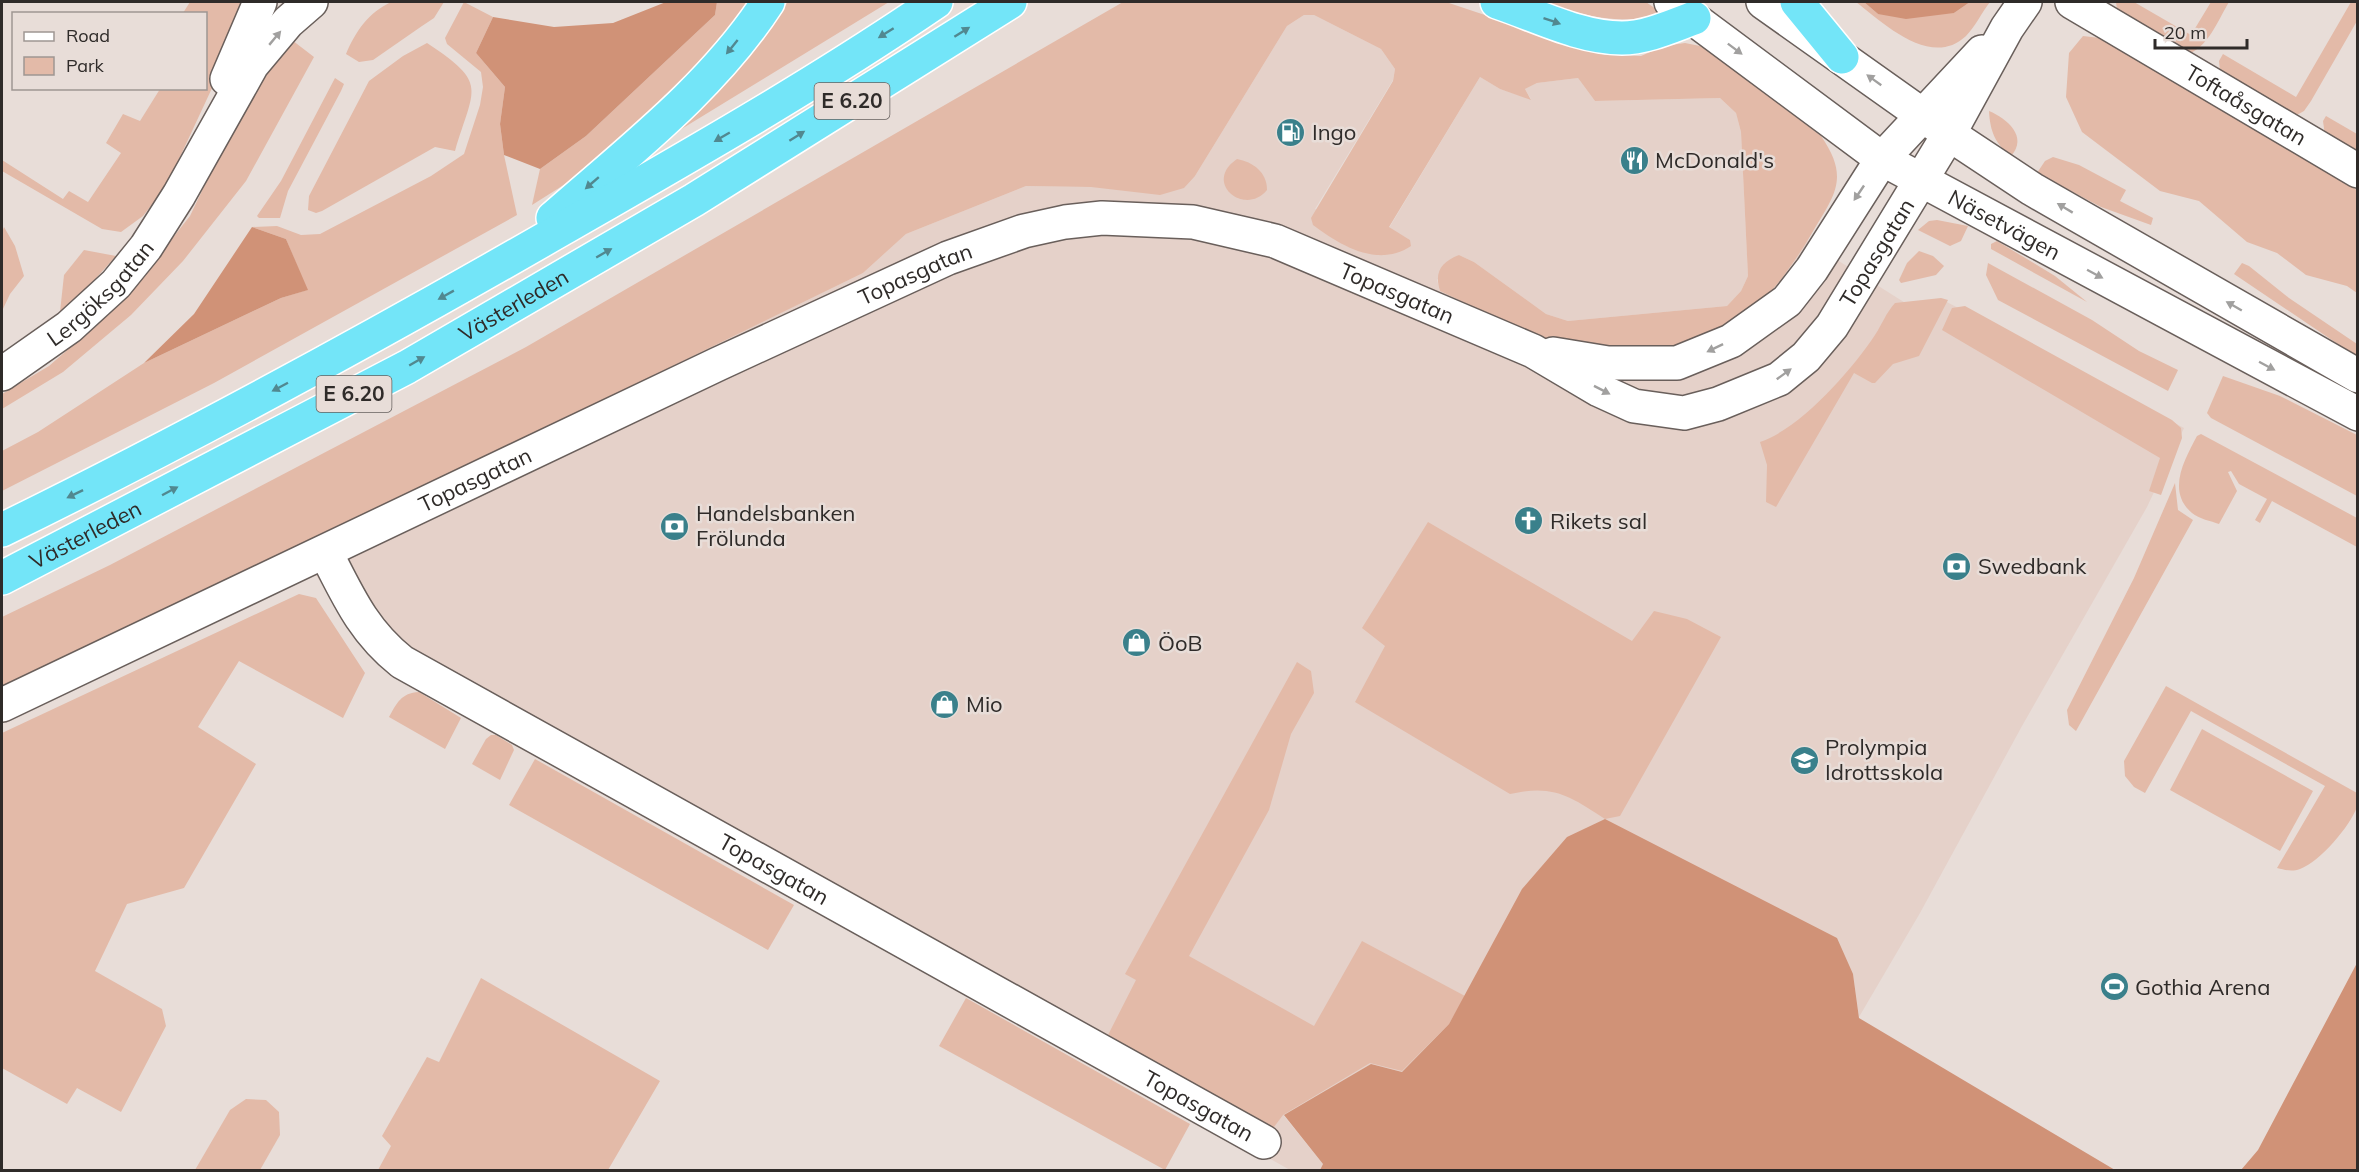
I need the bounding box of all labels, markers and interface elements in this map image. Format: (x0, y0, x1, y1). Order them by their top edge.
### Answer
legend (12, 12, 207, 90)
scale bar (2155, 12, 2246, 50)
one-way arrow (1543, 17, 1561, 27)
text: 20 m (2164, 21, 2206, 44)
text: Road (66, 24, 110, 47)
one-way arrow (954, 27, 970, 38)
one-way arrow (878, 28, 895, 39)
one-way arrow (268, 31, 281, 46)
one-way arrow (726, 40, 738, 55)
one-way arrow (1727, 43, 1743, 56)
text: Park (66, 54, 105, 77)
street label: Toftaåsgatan (2180, 58, 2312, 151)
one-way arrow (1867, 74, 1883, 86)
road number: E 6.20 (814, 83, 890, 119)
fuel station icon: Ingo (1275, 116, 1307, 148)
place label: Ingo (1312, 118, 1356, 146)
one-way arrow (788, 130, 805, 141)
one-way arrow (714, 132, 730, 143)
restaurant icon: McDonald's (1618, 144, 1650, 176)
place label: McDonald's (1655, 146, 1774, 174)
one-way arrow (585, 176, 600, 189)
street label: Näsetvägen (1944, 183, 2066, 266)
one-way arrow (1853, 185, 1865, 201)
street label: Topasgatan (1833, 193, 1920, 312)
one-way arrow (2057, 203, 2073, 214)
street label: Lergöksgatan (41, 234, 160, 352)
street label: Topasgatan (854, 237, 976, 311)
one-way arrow (596, 247, 612, 258)
street label: Topasgatan (1335, 256, 1458, 330)
street label: Västerleden (454, 262, 573, 348)
one-way arrow (2087, 269, 2104, 279)
one-way arrow (437, 290, 454, 300)
one-way arrow (2225, 301, 2242, 311)
one-way arrow (1707, 344, 1724, 353)
one-way arrow (409, 356, 426, 366)
one-way arrow (2259, 361, 2276, 371)
one-way arrow (1776, 368, 1792, 380)
road number: E 6.20 (316, 376, 392, 412)
one-way arrow (271, 382, 288, 392)
one-way arrow (1593, 386, 1610, 395)
street label: Topasgatan (414, 441, 536, 519)
one-way arrow (162, 486, 179, 496)
one-way arrow (66, 489, 83, 498)
street label: Västerleden (25, 494, 146, 575)
place label: Handelsbanken Frölunda (696, 499, 855, 552)
church icon: Rikets sal (1513, 505, 1545, 537)
place label: Rikets sal (1550, 507, 1647, 535)
bank icon: Handelsbanken Frölunda (659, 510, 691, 542)
bank icon: Swedbank (1941, 550, 1973, 582)
place label: Swedbank (1978, 552, 2087, 580)
shop icon: ÖoB (1121, 627, 1153, 659)
place label: ÖoB (1158, 629, 1203, 657)
shop icon: Mio (929, 688, 961, 720)
place label: Mio (966, 690, 1003, 718)
place label: Prolympia Idrottsskola (1825, 733, 1943, 786)
school or university icon: Prolympia Idrottsskola (1788, 744, 1820, 776)
street label: Topasgatan (714, 827, 834, 911)
sports icon: Gothia Arena (2098, 971, 2130, 1003)
place label: Gothia Arena (2135, 973, 2270, 1001)
street label: Topasgatan (1139, 1064, 1259, 1147)

